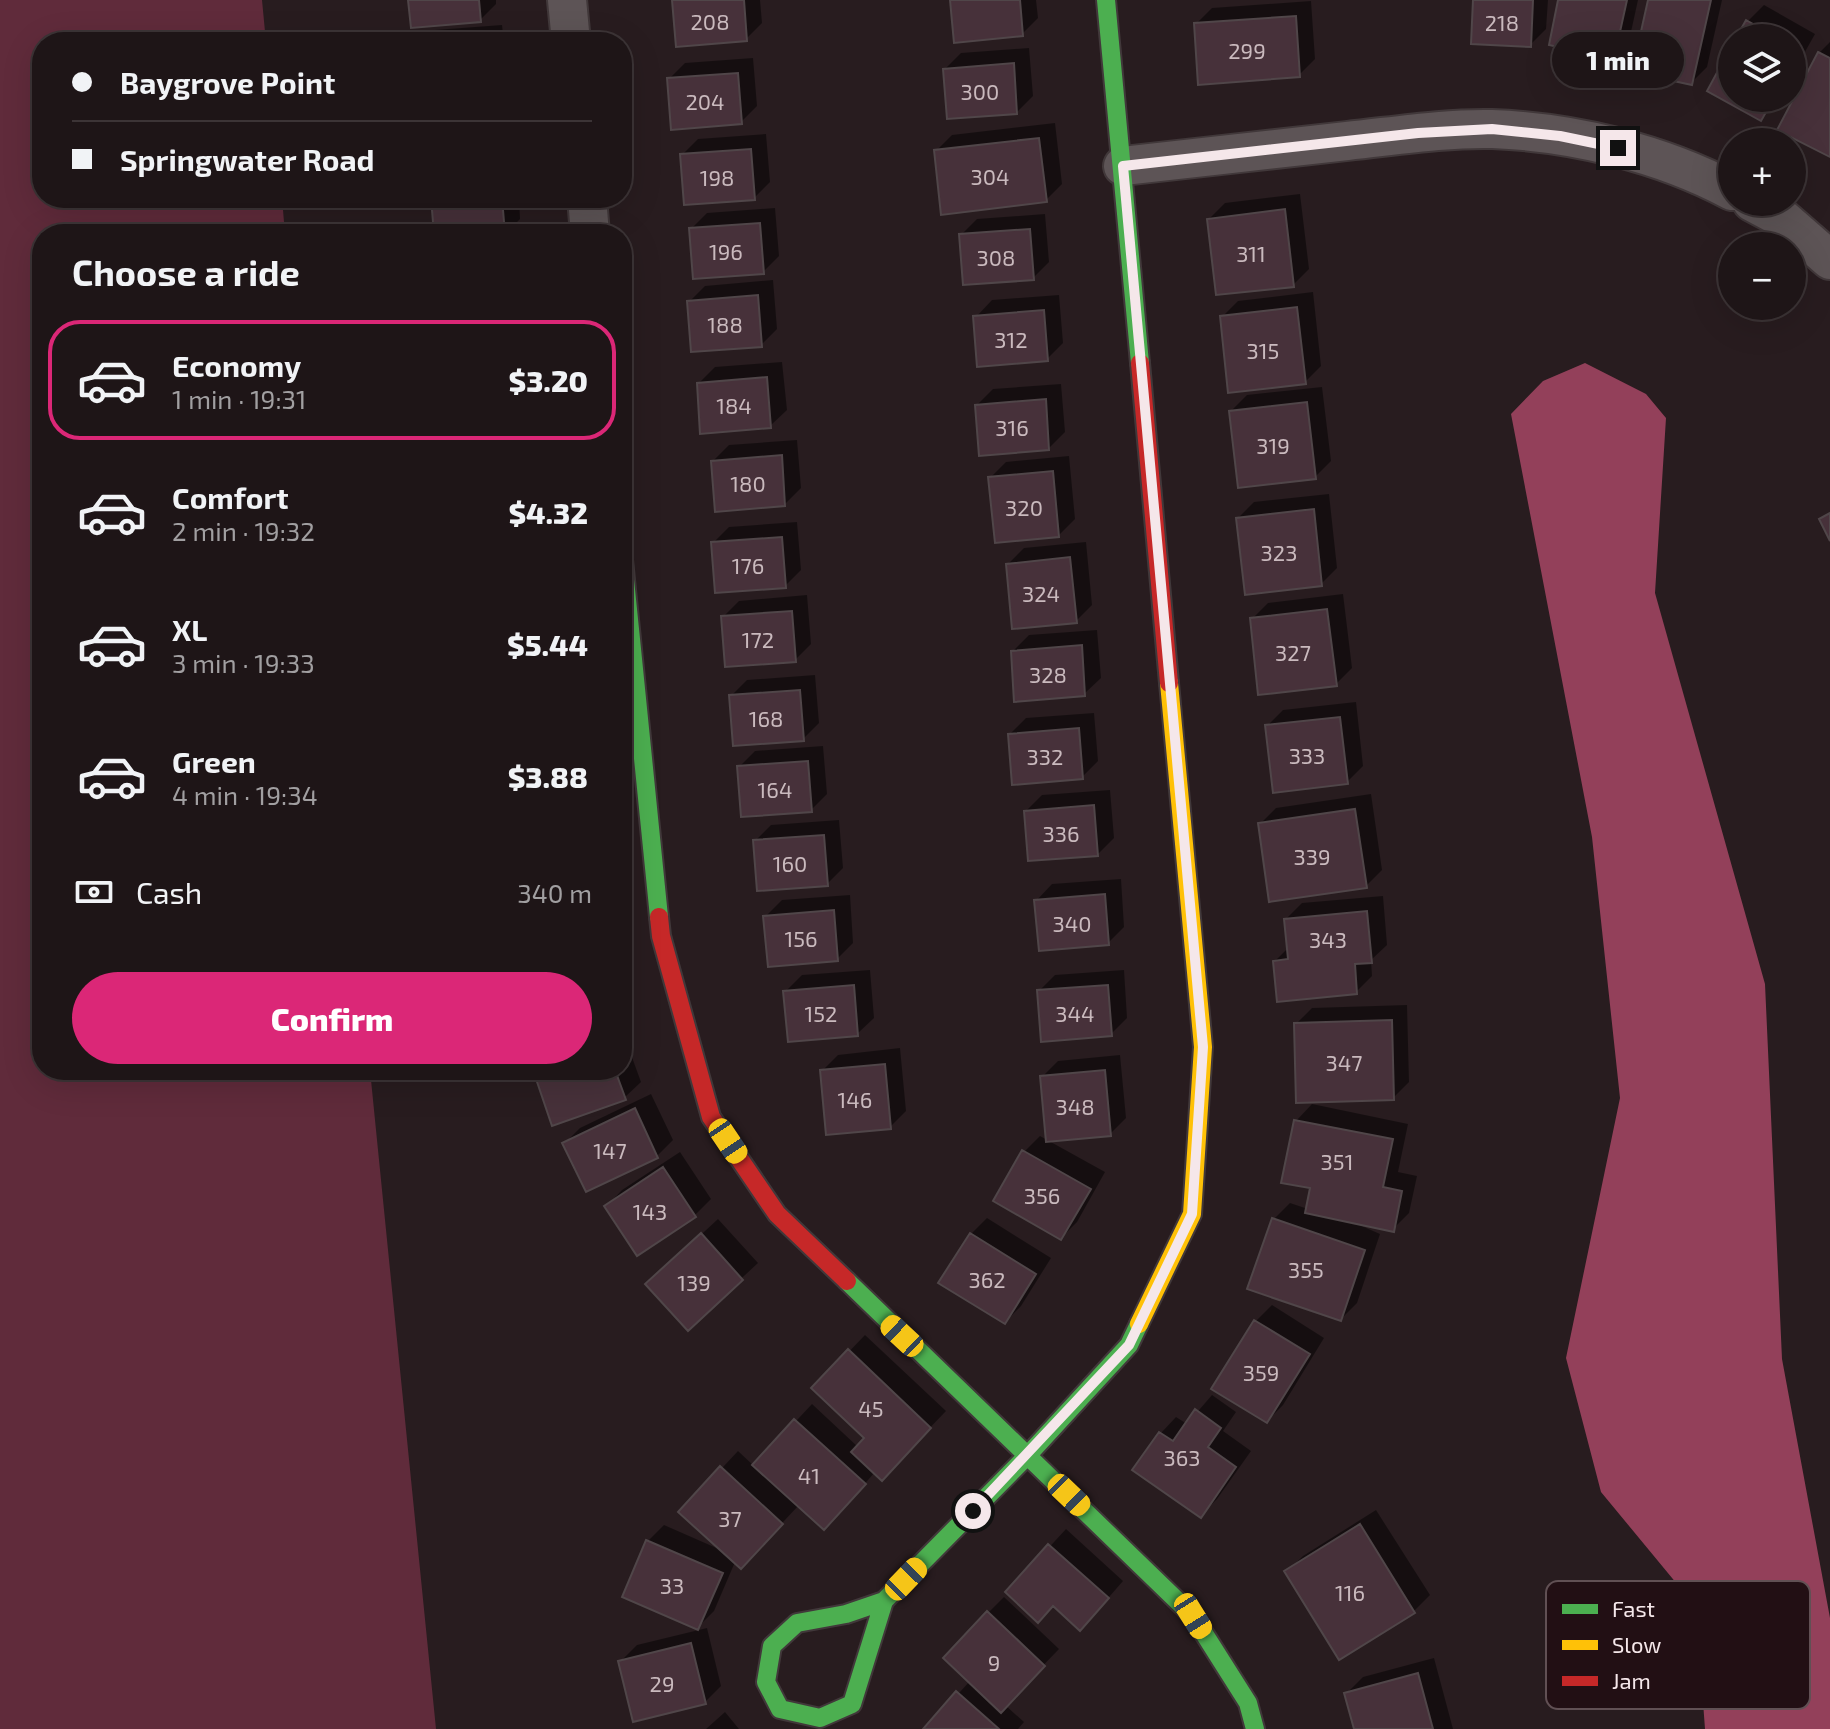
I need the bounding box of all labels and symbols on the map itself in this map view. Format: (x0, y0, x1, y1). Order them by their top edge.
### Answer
house number: 208 (691, 8, 729, 34)
house number: 218 (1485, 9, 1519, 35)
callout: 1 min (1552, 32, 1684, 88)
house number: 299 (1228, 37, 1266, 63)
house number: 300 (961, 78, 999, 104)
house number: 204 (685, 88, 725, 114)
route end (1600, 130, 1636, 166)
house number: 304 (970, 163, 1010, 189)
house number: 198 (700, 164, 734, 190)
house number: 196 (709, 238, 743, 264)
house number: 311 (1236, 240, 1266, 266)
house number: 308 (977, 244, 1015, 270)
house number: 188 (707, 311, 743, 337)
house number: 312 (994, 326, 1028, 352)
house number: 315 (1247, 337, 1279, 363)
house number: 184 (716, 392, 752, 418)
house number: 316 (995, 414, 1029, 440)
house number: 319 (1256, 432, 1290, 458)
house number: 180 (730, 470, 766, 496)
house number: 320 (1005, 494, 1043, 520)
house number: 323 (1261, 539, 1297, 565)
house number: 176 (732, 552, 764, 578)
house number: 324 (1022, 580, 1060, 606)
house number: 172 (742, 626, 774, 652)
house number: 327 (1275, 639, 1311, 665)
house number: 328 (1029, 661, 1067, 687)
house number: 168 (749, 705, 783, 731)
house number: 333 (1289, 742, 1325, 768)
house number: 332 (1027, 743, 1063, 769)
house number: 164 (758, 776, 792, 802)
house number: 336 (1042, 820, 1080, 846)
house number: 339 (1293, 843, 1331, 869)
house number: 160 (773, 850, 807, 876)
house number: 340 (1052, 910, 1092, 936)
house number: 156 (784, 925, 818, 951)
house number: 343 (1309, 926, 1347, 952)
house number: 152 (805, 1000, 837, 1026)
house number: 344 (1055, 1000, 1095, 1026)
house number: 347 (1325, 1049, 1363, 1075)
house number: 146 (838, 1086, 872, 1112)
house number: 348 (1055, 1093, 1095, 1119)
car (705, 1114, 751, 1168)
house number: 147 (593, 1137, 627, 1163)
house number: 351 (1321, 1148, 1353, 1174)
house number: 356 (1024, 1182, 1060, 1208)
house number: 143 (633, 1198, 667, 1224)
house number: 355 (1288, 1256, 1324, 1282)
house number: 362 (968, 1266, 1006, 1292)
house number: 139 (677, 1269, 711, 1295)
car (876, 1311, 928, 1361)
house number: 359 (1243, 1359, 1279, 1385)
house number: 45 (858, 1395, 884, 1421)
house number: 363 (1163, 1444, 1201, 1470)
house number: 41 (798, 1462, 820, 1488)
car (1043, 1470, 1095, 1520)
route start (955, 1493, 991, 1529)
house number: 37 (718, 1505, 742, 1531)
car (881, 1553, 931, 1605)
house number: 33 (660, 1572, 684, 1598)
house number: 116 (1335, 1579, 1365, 1605)
legend (1546, 1581, 1810, 1709)
car (1170, 1589, 1216, 1643)
text: Fast (1612, 1595, 1655, 1621)
text: Slow (1612, 1631, 1661, 1657)
house number: 9 (988, 1649, 1000, 1675)
text: Jam (1612, 1667, 1651, 1693)
house number: 29 (650, 1670, 674, 1696)

